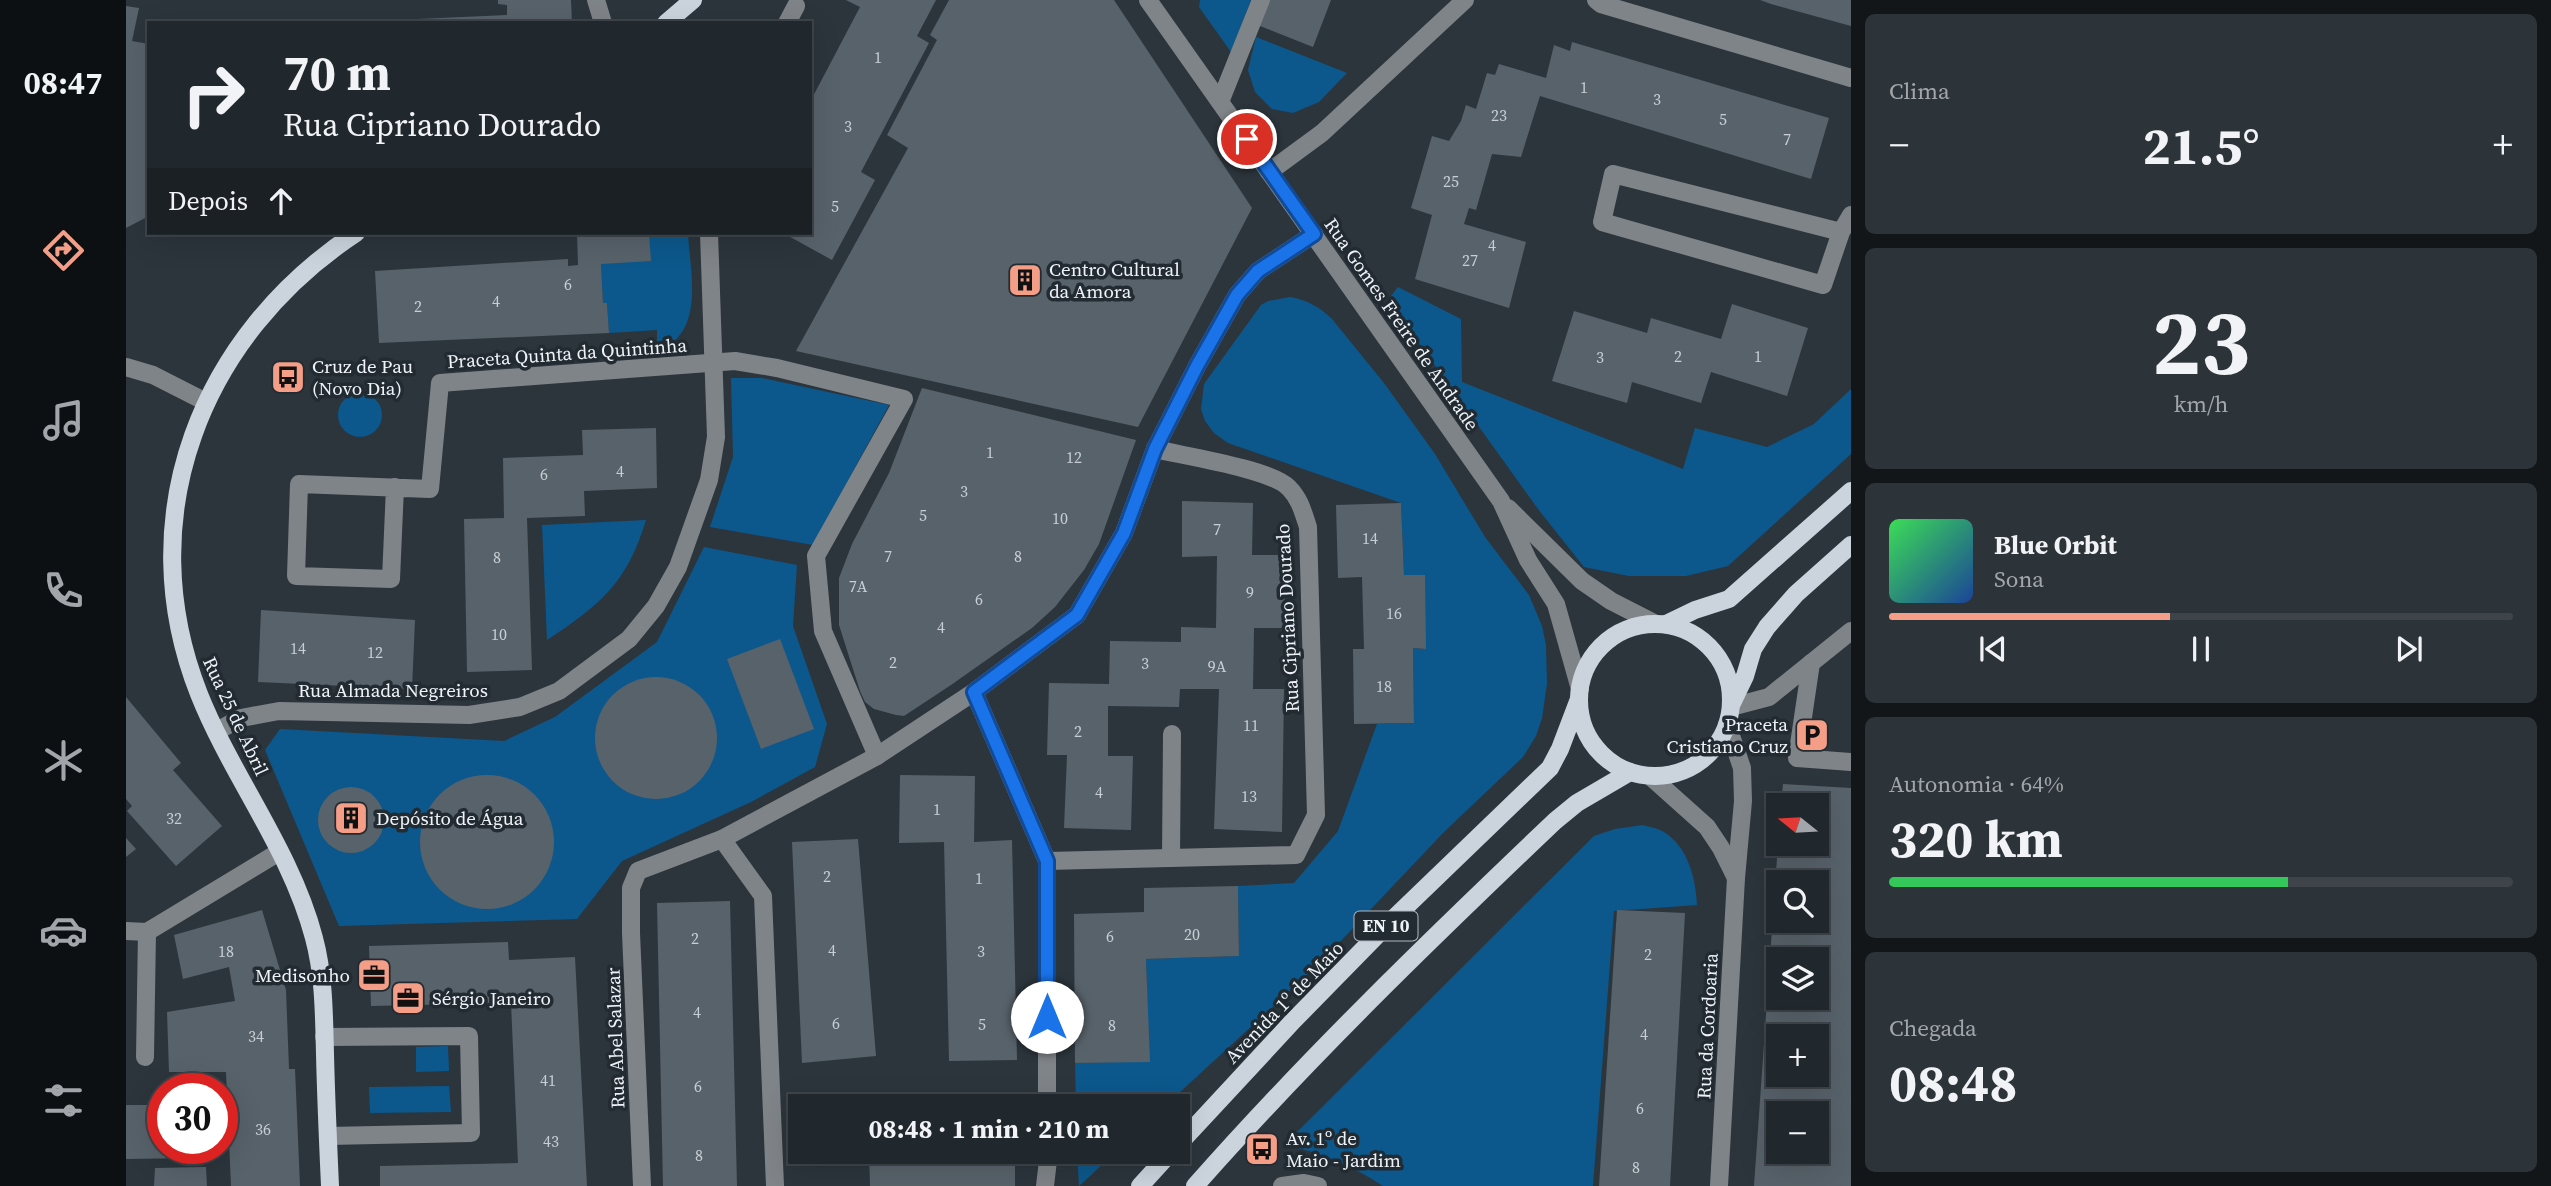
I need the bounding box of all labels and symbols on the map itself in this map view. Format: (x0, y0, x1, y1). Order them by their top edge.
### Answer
house number: 1 (874, 46, 882, 68)
house number: 1 (1580, 76, 1588, 98)
house number: 3 (1653, 88, 1661, 110)
house number: 23 (1491, 104, 1507, 126)
house number: 5 (1719, 108, 1727, 130)
pin (1217, 109, 1277, 169)
house number: 3 (844, 115, 852, 137)
house number: 7 (1783, 128, 1791, 150)
house number: 25 (1443, 170, 1459, 192)
house number: 5 (831, 195, 839, 217)
street label: Rua Gomes Freire de Andrade (1319, 213, 1485, 435)
house number: 4 (1488, 234, 1496, 256)
house number: 27 (1462, 249, 1478, 271)
place label: Centro Cultural da Amora (1049, 256, 1180, 304)
building icon: Centro Cultural da Amora (1006, 261, 1044, 299)
house number: 6 (564, 273, 572, 295)
house number: 4 (492, 290, 500, 312)
house number: 2 (414, 295, 422, 317)
street label: Praceta Quinta da Quintinha (446, 332, 688, 374)
house number: 2 (1674, 345, 1682, 367)
house number: 1 (1754, 345, 1762, 367)
house number: 3 (1596, 346, 1604, 368)
place label: Cruz de Pau (Novo Dia) (312, 353, 413, 401)
bus stop icon: Cruz de Pau (Novo Dia) (269, 358, 307, 396)
house number: 1 (986, 441, 994, 463)
house number: 12 (1066, 446, 1082, 468)
house number: 4 (616, 460, 624, 482)
house number: 6 (540, 463, 548, 485)
house number: 3 (960, 480, 968, 502)
house number: 5 (919, 504, 927, 526)
house number: 10 (1052, 507, 1068, 529)
house number: 7 (1213, 518, 1221, 540)
street label: Rua Cipriano Dourado (1269, 523, 1305, 713)
house number: 14 (1362, 527, 1378, 549)
house number: 7 (884, 545, 892, 567)
house number: 8 (1014, 545, 1022, 567)
house number: 8 (493, 546, 501, 568)
house number: 7A (849, 575, 868, 597)
house number: 9 (1246, 581, 1254, 603)
house number: 6 (975, 588, 983, 610)
house number: 16 (1386, 602, 1402, 624)
house number: 4 (937, 616, 945, 638)
house number: 10 (491, 623, 507, 645)
house number: 14 (290, 637, 306, 659)
house number: 12 (367, 641, 383, 663)
house number: 2 (889, 651, 897, 673)
street label: Rua 25 de Abril (197, 652, 275, 780)
house number: 3 (1141, 652, 1149, 674)
house number: 9A (1208, 655, 1227, 677)
house number: 18 (1376, 675, 1392, 697)
street label: Rua Almada Negreiros (298, 677, 488, 703)
place label: Praceta Cristiano Cruz (1667, 711, 1788, 759)
house number: 11 (1243, 714, 1259, 736)
parking icon: Praceta Cristiano Cruz (1793, 716, 1831, 754)
house number: 2 (1074, 720, 1082, 742)
house number: 4 (1095, 781, 1103, 803)
house number: 13 (1241, 785, 1257, 807)
north arrow (1766, 793, 1829, 856)
house number: 1 (933, 798, 941, 820)
building icon: Depósito de Água (332, 799, 370, 837)
place label: Depósito de Água (376, 805, 524, 831)
house number: 32 (166, 807, 182, 829)
house number: 2 (823, 865, 831, 887)
house number: 1 (975, 867, 983, 889)
road number: EN 10 (1354, 911, 1418, 940)
house number: 20 (1184, 923, 1200, 945)
house number: 6 (1106, 925, 1114, 947)
house number: 2 (691, 927, 699, 949)
street label: Avenida 1º de Maio (1219, 935, 1349, 1069)
house number: 4 (828, 939, 836, 961)
house number: 18 (218, 940, 234, 962)
house number: 3 (977, 940, 985, 962)
house number: 2 (1644, 943, 1652, 965)
street label: Rua da Cordoaria (1690, 952, 1724, 1100)
office icon: Medisonho (355, 956, 393, 994)
place label: Medisonho (255, 962, 350, 988)
street label: Rua Abel Salazar (600, 967, 630, 1109)
office icon: Sérgio Janeiro (389, 979, 427, 1017)
position arrow (1010, 980, 1084, 1054)
place label: Sérgio Janeiro (432, 985, 551, 1011)
house number: 4 (693, 1001, 701, 1023)
house number: 6 (832, 1012, 840, 1034)
house number: 5 (978, 1013, 986, 1035)
house number: 8 (1108, 1014, 1116, 1036)
house number: 4 (1640, 1023, 1648, 1045)
house number: 34 (248, 1025, 264, 1047)
house number: 41 (540, 1069, 556, 1091)
speed limit sign: 30 (147, 1073, 238, 1164)
house number: 6 (694, 1075, 702, 1097)
house number: 6 (1636, 1097, 1644, 1119)
house number: 36 (255, 1118, 271, 1140)
place label: Av. 1º de Maio - Jardim (1286, 1125, 1401, 1173)
house number: 43 (543, 1130, 559, 1152)
bus stop icon: Av. 1º de Maio - Jardim (1243, 1130, 1281, 1168)
house number: 8 (695, 1144, 703, 1166)
house number: 8 (1632, 1156, 1640, 1178)

